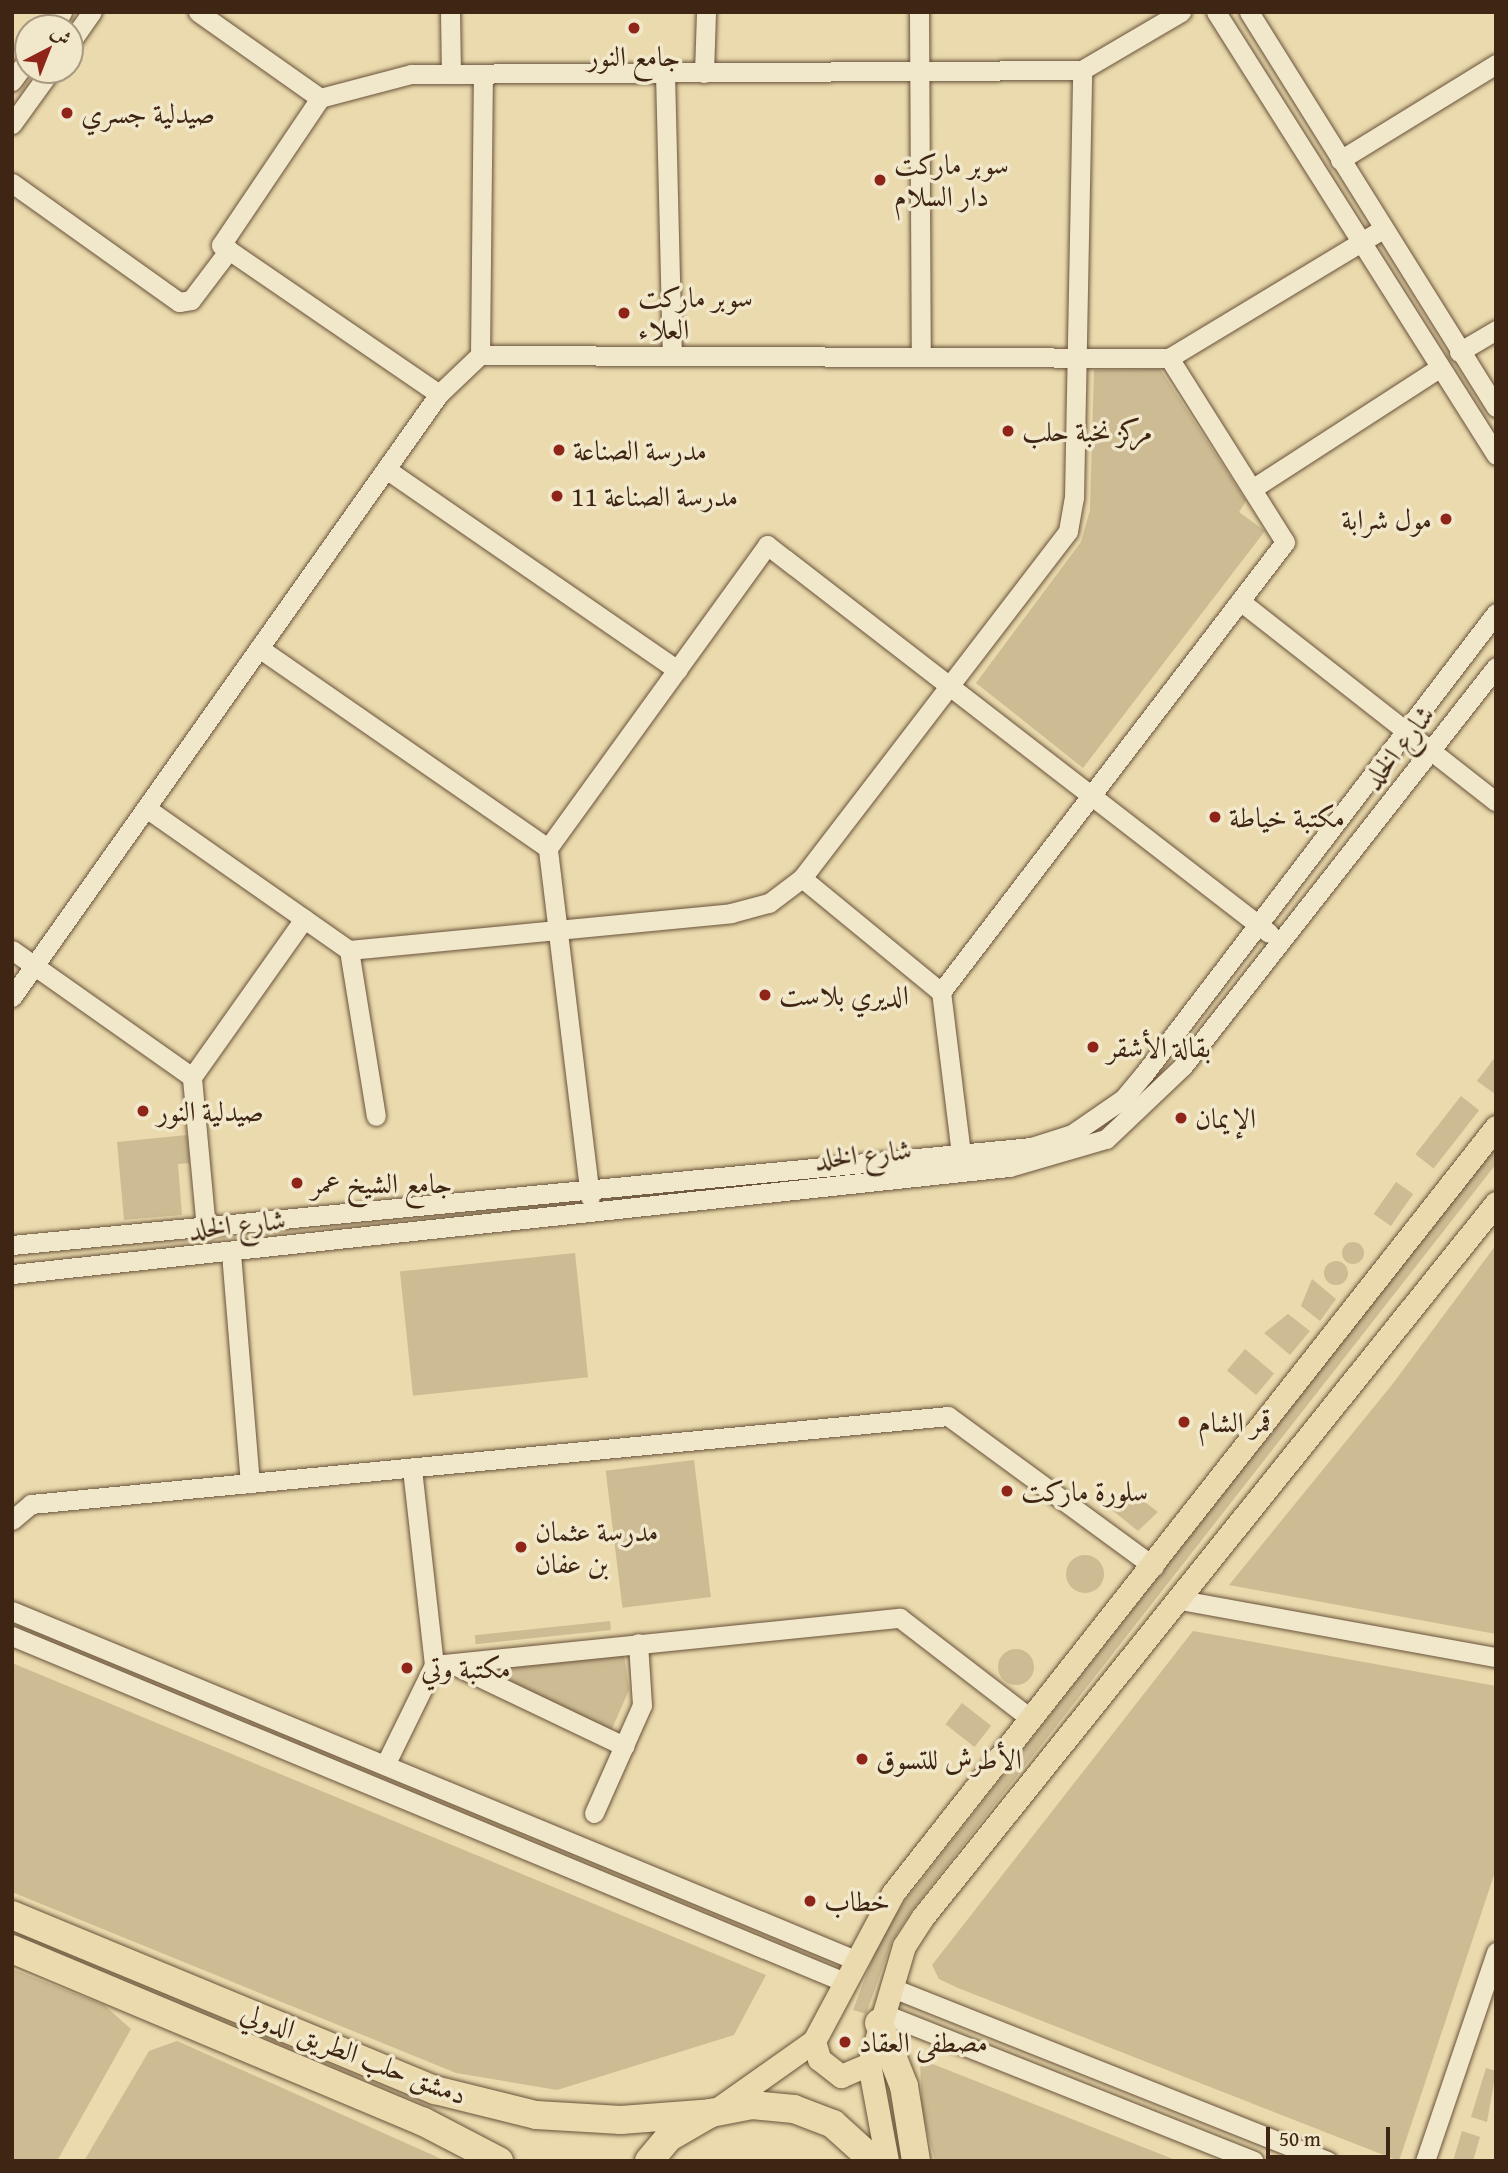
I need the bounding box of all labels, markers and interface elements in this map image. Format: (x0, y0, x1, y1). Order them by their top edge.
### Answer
north arrow (14, 14, 84, 84)
text: ش (45, 18, 78, 52)
marker: جامع النور (626, 20, 642, 36)
place label: جامع النور (588, 39, 680, 73)
place label: صيدلية جسري (81, 96, 215, 130)
marker: صيدلية جسري (59, 105, 75, 121)
place label: سوبر ماركت دار السلام (894, 147, 1009, 213)
marker: سوبر ماركت دار السلام (872, 172, 888, 188)
place label: سوبر ماركت العلاء (638, 280, 753, 346)
marker: سوبر ماركت العلاء (616, 305, 632, 321)
place label: مركز نخبة حلب (1022, 414, 1153, 448)
marker: مركز نخبة حلب (1000, 423, 1016, 439)
place label: مدرسة الصناعة (573, 433, 707, 467)
marker: مدرسة الصناعة (551, 442, 567, 458)
place label: مدرسة الصناعة 11 (571, 479, 738, 513)
marker: مدرسة الصناعة 11 (549, 488, 565, 504)
place label: مول شرابة (1341, 502, 1432, 536)
marker: مول شرابة (1438, 511, 1454, 527)
street label: شارع الخلد (1355, 698, 1441, 796)
place label: مكتبة خياطة (1229, 800, 1345, 834)
marker: مكتبة خياطة (1207, 809, 1223, 825)
place label: الديري بلاست (779, 978, 909, 1012)
marker: الديري بلاست (757, 987, 773, 1003)
place label: بقالة الأشقر (1107, 1030, 1211, 1064)
marker: بقالة الأشقر (1085, 1039, 1101, 1055)
place label: صيدلية النور (157, 1094, 264, 1128)
place label: الإيمان (1195, 1101, 1256, 1135)
marker: صيدلية النور (135, 1103, 151, 1119)
marker: الإيمان (1173, 1110, 1189, 1126)
street label: شارع الخلد (813, 1132, 913, 1176)
place label: جامع الشيخ عمر (311, 1166, 452, 1200)
marker: جامع الشيخ عمر (289, 1175, 305, 1191)
street label: شارع الخلد (187, 1202, 287, 1246)
place label: قمر الشام (1198, 1405, 1271, 1439)
marker: قمر الشام (1176, 1414, 1192, 1430)
place label: سلورة ماركت (1021, 1474, 1148, 1508)
marker: سلورة ماركت (999, 1483, 1015, 1499)
place label: مدرسة عثمان بن عفان (535, 1514, 659, 1580)
marker: مدرسة عثمان بن عفان (513, 1539, 529, 1555)
place label: مكتبة وتي (421, 1651, 511, 1685)
marker: مكتبة وتي (399, 1660, 415, 1676)
place label: الأطرش للتسوق (876, 1742, 1022, 1776)
marker: الأطرش للتسوق (854, 1751, 870, 1767)
place label: خطاب (824, 1884, 890, 1918)
marker: خطاب (802, 1893, 818, 1909)
street label: دمشق حلب الطريق الدولي (236, 1995, 472, 2111)
place label: مصطفى العقاد (859, 2025, 988, 2059)
marker: مصطفى العقاد (837, 2034, 853, 2050)
scale bar (1270, 2114, 1394, 2158)
text: 50 m (1279, 2123, 1321, 2154)

